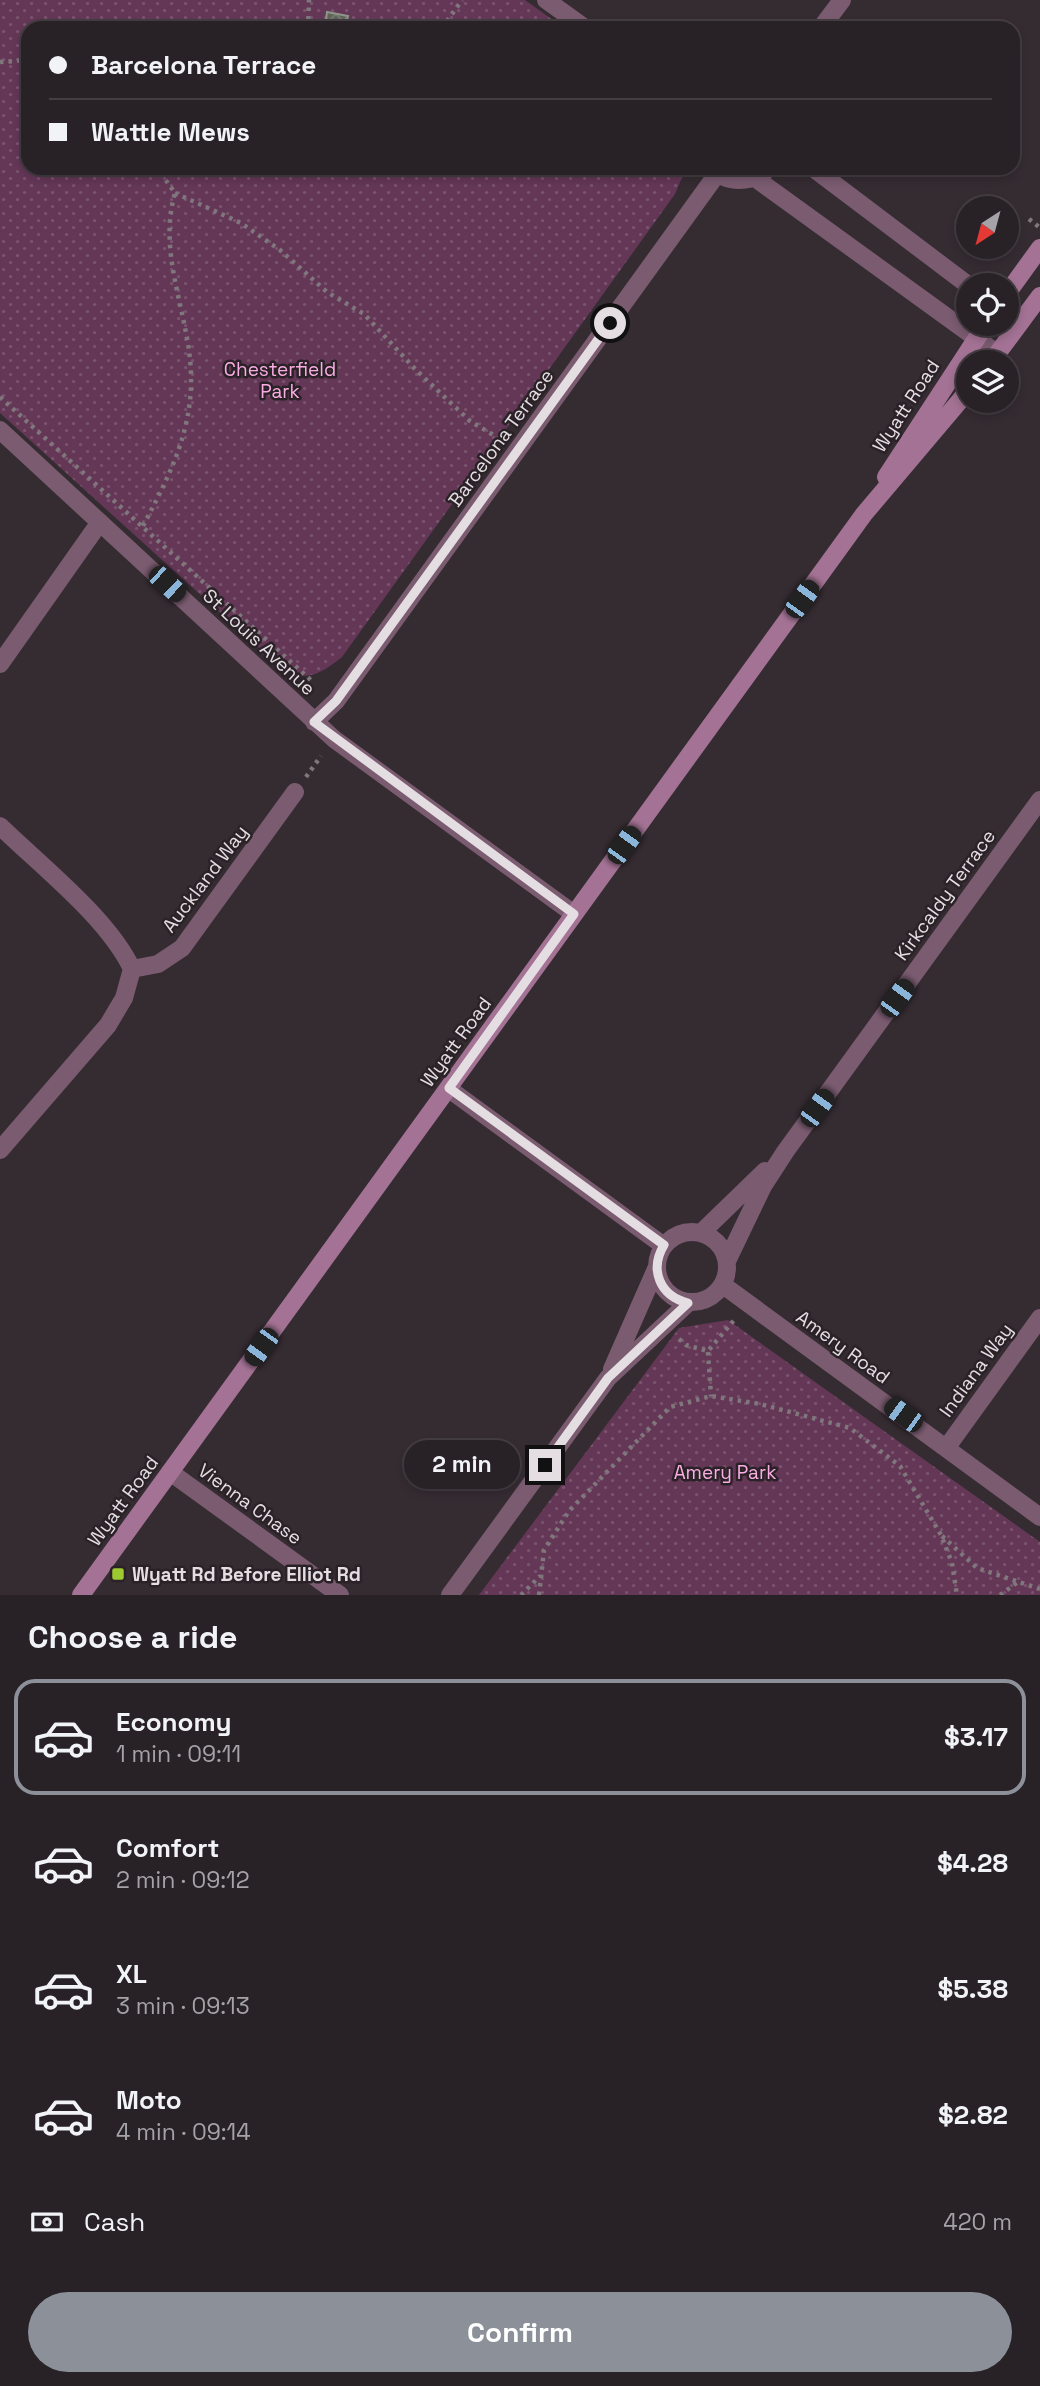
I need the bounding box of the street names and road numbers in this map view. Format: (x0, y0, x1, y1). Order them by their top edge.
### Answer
street label: Wyatt Road (867, 355, 945, 457)
street label: Barcelona Terrace (443, 364, 559, 512)
street label: St Louis Avenue (197, 583, 321, 701)
street label: Auckland Way (156, 820, 254, 938)
street label: Kirkcaldy Terrace (889, 824, 1001, 966)
street label: Wyatt Road (415, 992, 497, 1092)
street label: Amery Road (791, 1305, 895, 1389)
street label: Indiana Way (934, 1318, 1018, 1422)
street label: Wyatt Road (82, 1451, 164, 1551)
street label: Vienna Chase (193, 1458, 307, 1550)

